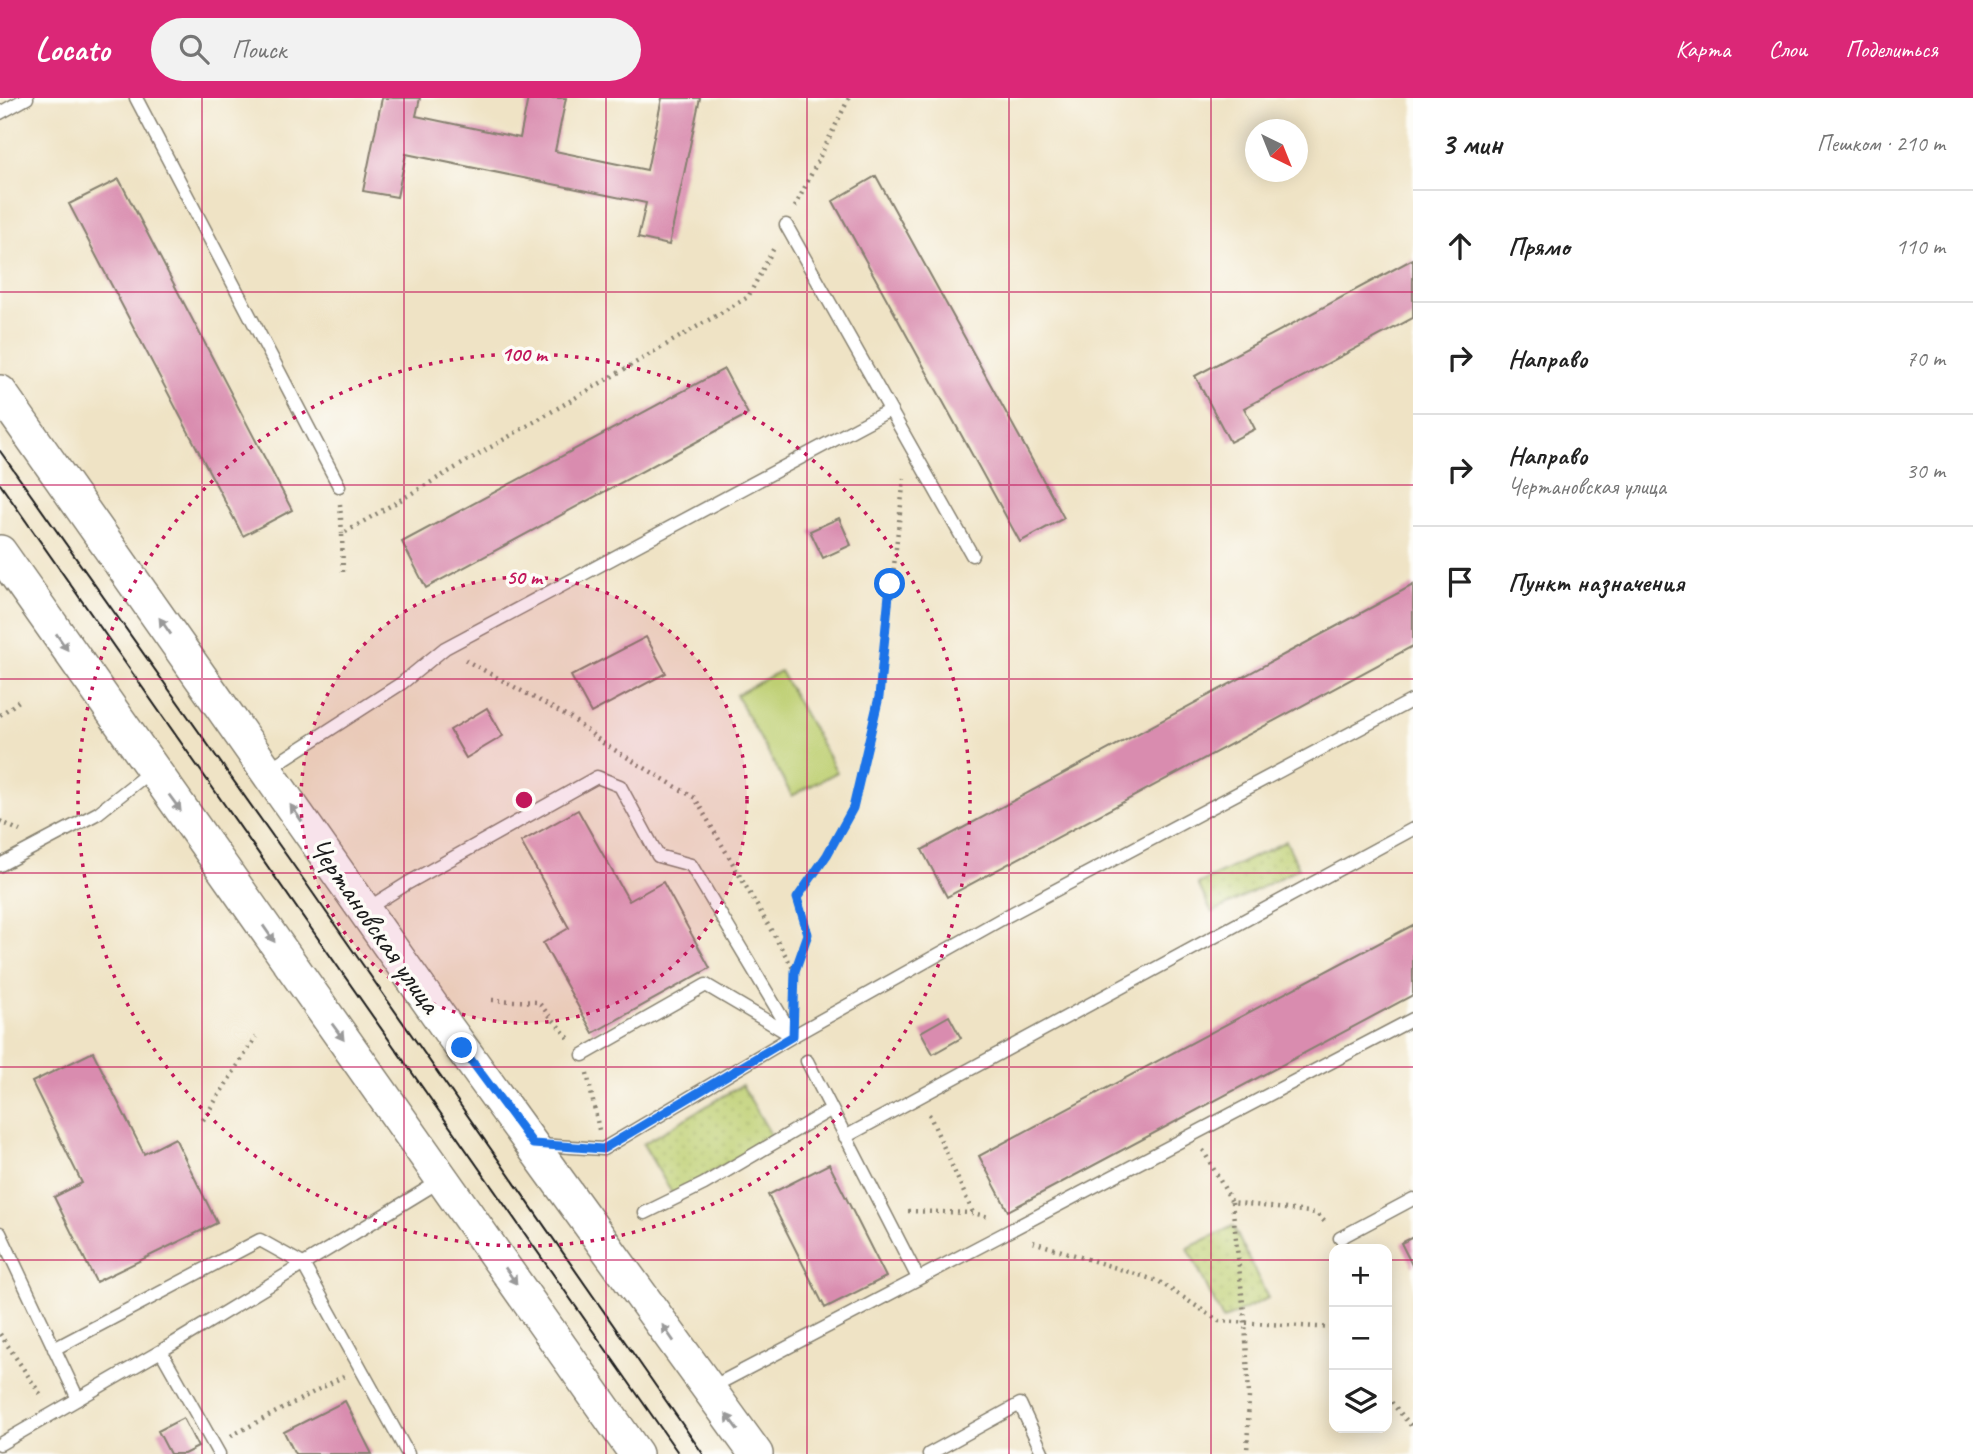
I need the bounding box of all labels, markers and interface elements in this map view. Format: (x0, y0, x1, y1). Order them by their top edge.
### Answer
search box (151, 18, 641, 81)
text: Locato (35, 28, 109, 70)
icon: search (175, 30, 213, 68)
text: Поиск (231, 33, 286, 66)
text: Карта (1676, 34, 1730, 64)
text: Слои (1768, 34, 1807, 64)
text: Поделиться (1845, 34, 1938, 64)
north arrow (1245, 119, 1308, 182)
text: 3 мин (1441, 125, 1502, 163)
text: Пешком · 210 m (1817, 129, 1945, 158)
icon: ahead (1441, 227, 1479, 265)
text: Прямо (1508, 230, 1570, 263)
text: 110 m (1896, 232, 1945, 261)
icon: right (1441, 339, 1479, 377)
text: 100 m (501, 341, 549, 367)
text: Направо (1508, 342, 1587, 375)
text: 70 m (1906, 344, 1945, 373)
text: Направо (1508, 439, 1587, 472)
icon: right (1441, 451, 1479, 489)
text: 30 m (1906, 456, 1945, 485)
text: Чертановская улица (1508, 472, 1666, 501)
icon: arrive (1441, 563, 1479, 601)
text: 50 m (506, 564, 544, 590)
text: Пункт назначения (1508, 566, 1684, 599)
route start (874, 568, 905, 599)
one-way arrow (158, 617, 172, 635)
one-way arrow (55, 633, 69, 651)
centre of rings (512, 788, 536, 812)
one-way arrow (168, 794, 182, 812)
one-way arrow (289, 804, 303, 822)
street label: Чертановская улица (300, 830, 451, 1022)
one-way arrow (262, 925, 276, 943)
one-way arrow (331, 1023, 345, 1041)
route end (446, 1032, 477, 1063)
map controls (1329, 1244, 1392, 1433)
button: + (1329, 1244, 1392, 1307)
one-way arrow (504, 1267, 518, 1285)
button: − (1329, 1307, 1392, 1370)
one-way arrow (661, 1324, 675, 1342)
button: layers (1329, 1370, 1392, 1433)
one-way arrow (724, 1413, 739, 1431)

